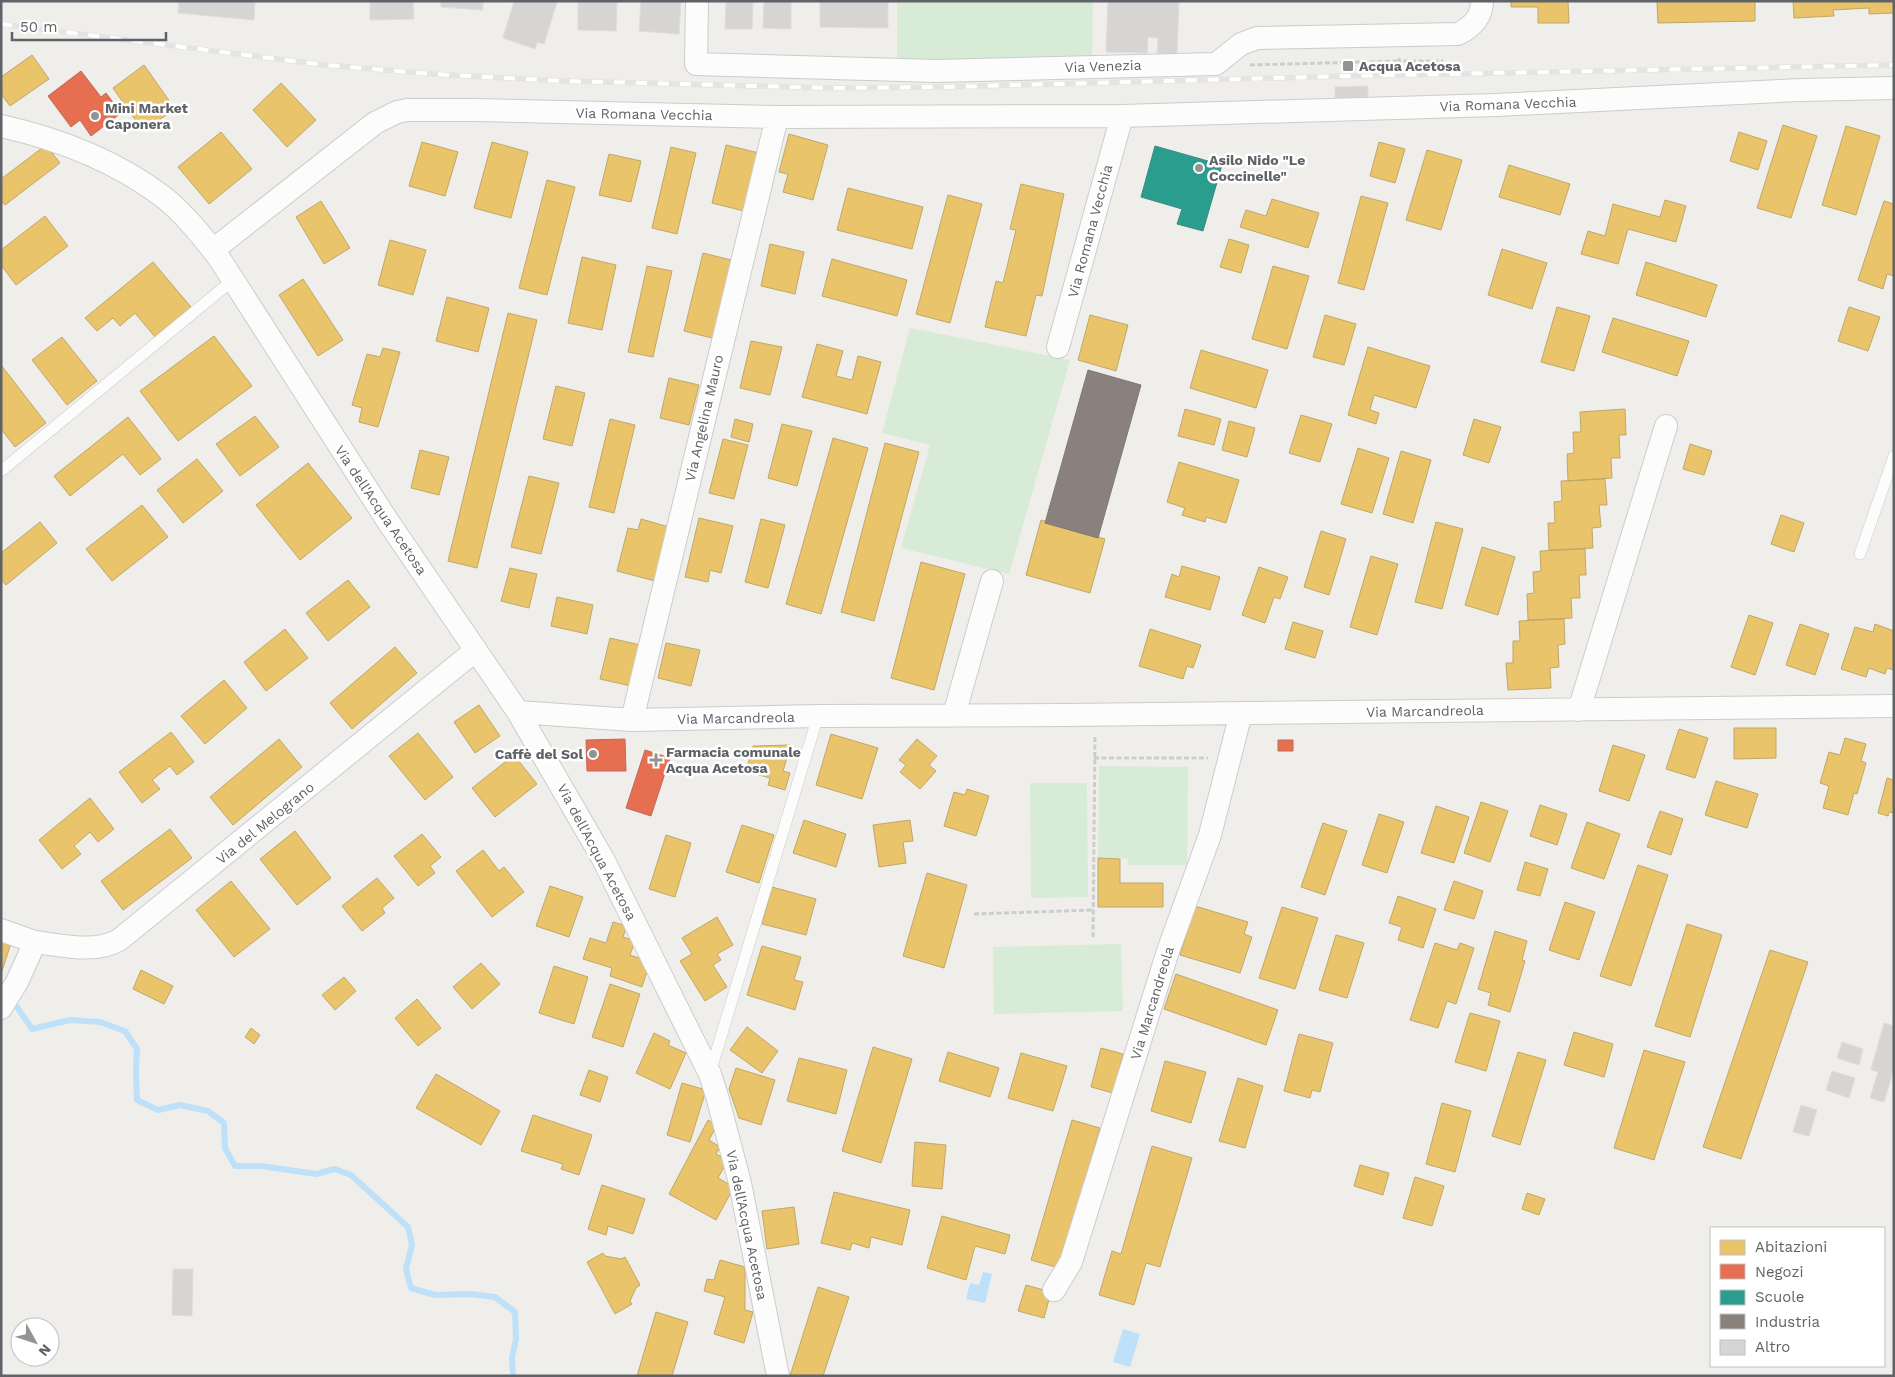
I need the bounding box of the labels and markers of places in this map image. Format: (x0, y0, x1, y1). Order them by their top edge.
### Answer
place label: Acqua Acetosa (1359, 58, 1462, 74)
marker: Acqua Acetosa (1341, 59, 1355, 73)
place label: Mini Market Caponera (105, 100, 188, 132)
marker: Mini Market Caponera (89, 110, 101, 122)
place label: Asilo Nido "Le Coccinelle" (1209, 152, 1305, 184)
marker: Asilo Nido "Le Coccinelle" (1193, 162, 1205, 174)
place label: Farmacia comunale Acqua Acetosa (666, 744, 801, 776)
place label: Caffè del Sol (495, 746, 583, 762)
marker: Caffè del Sol (587, 748, 599, 760)
marker: Farmacia comunale Acqua Acetosa (650, 754, 662, 766)

